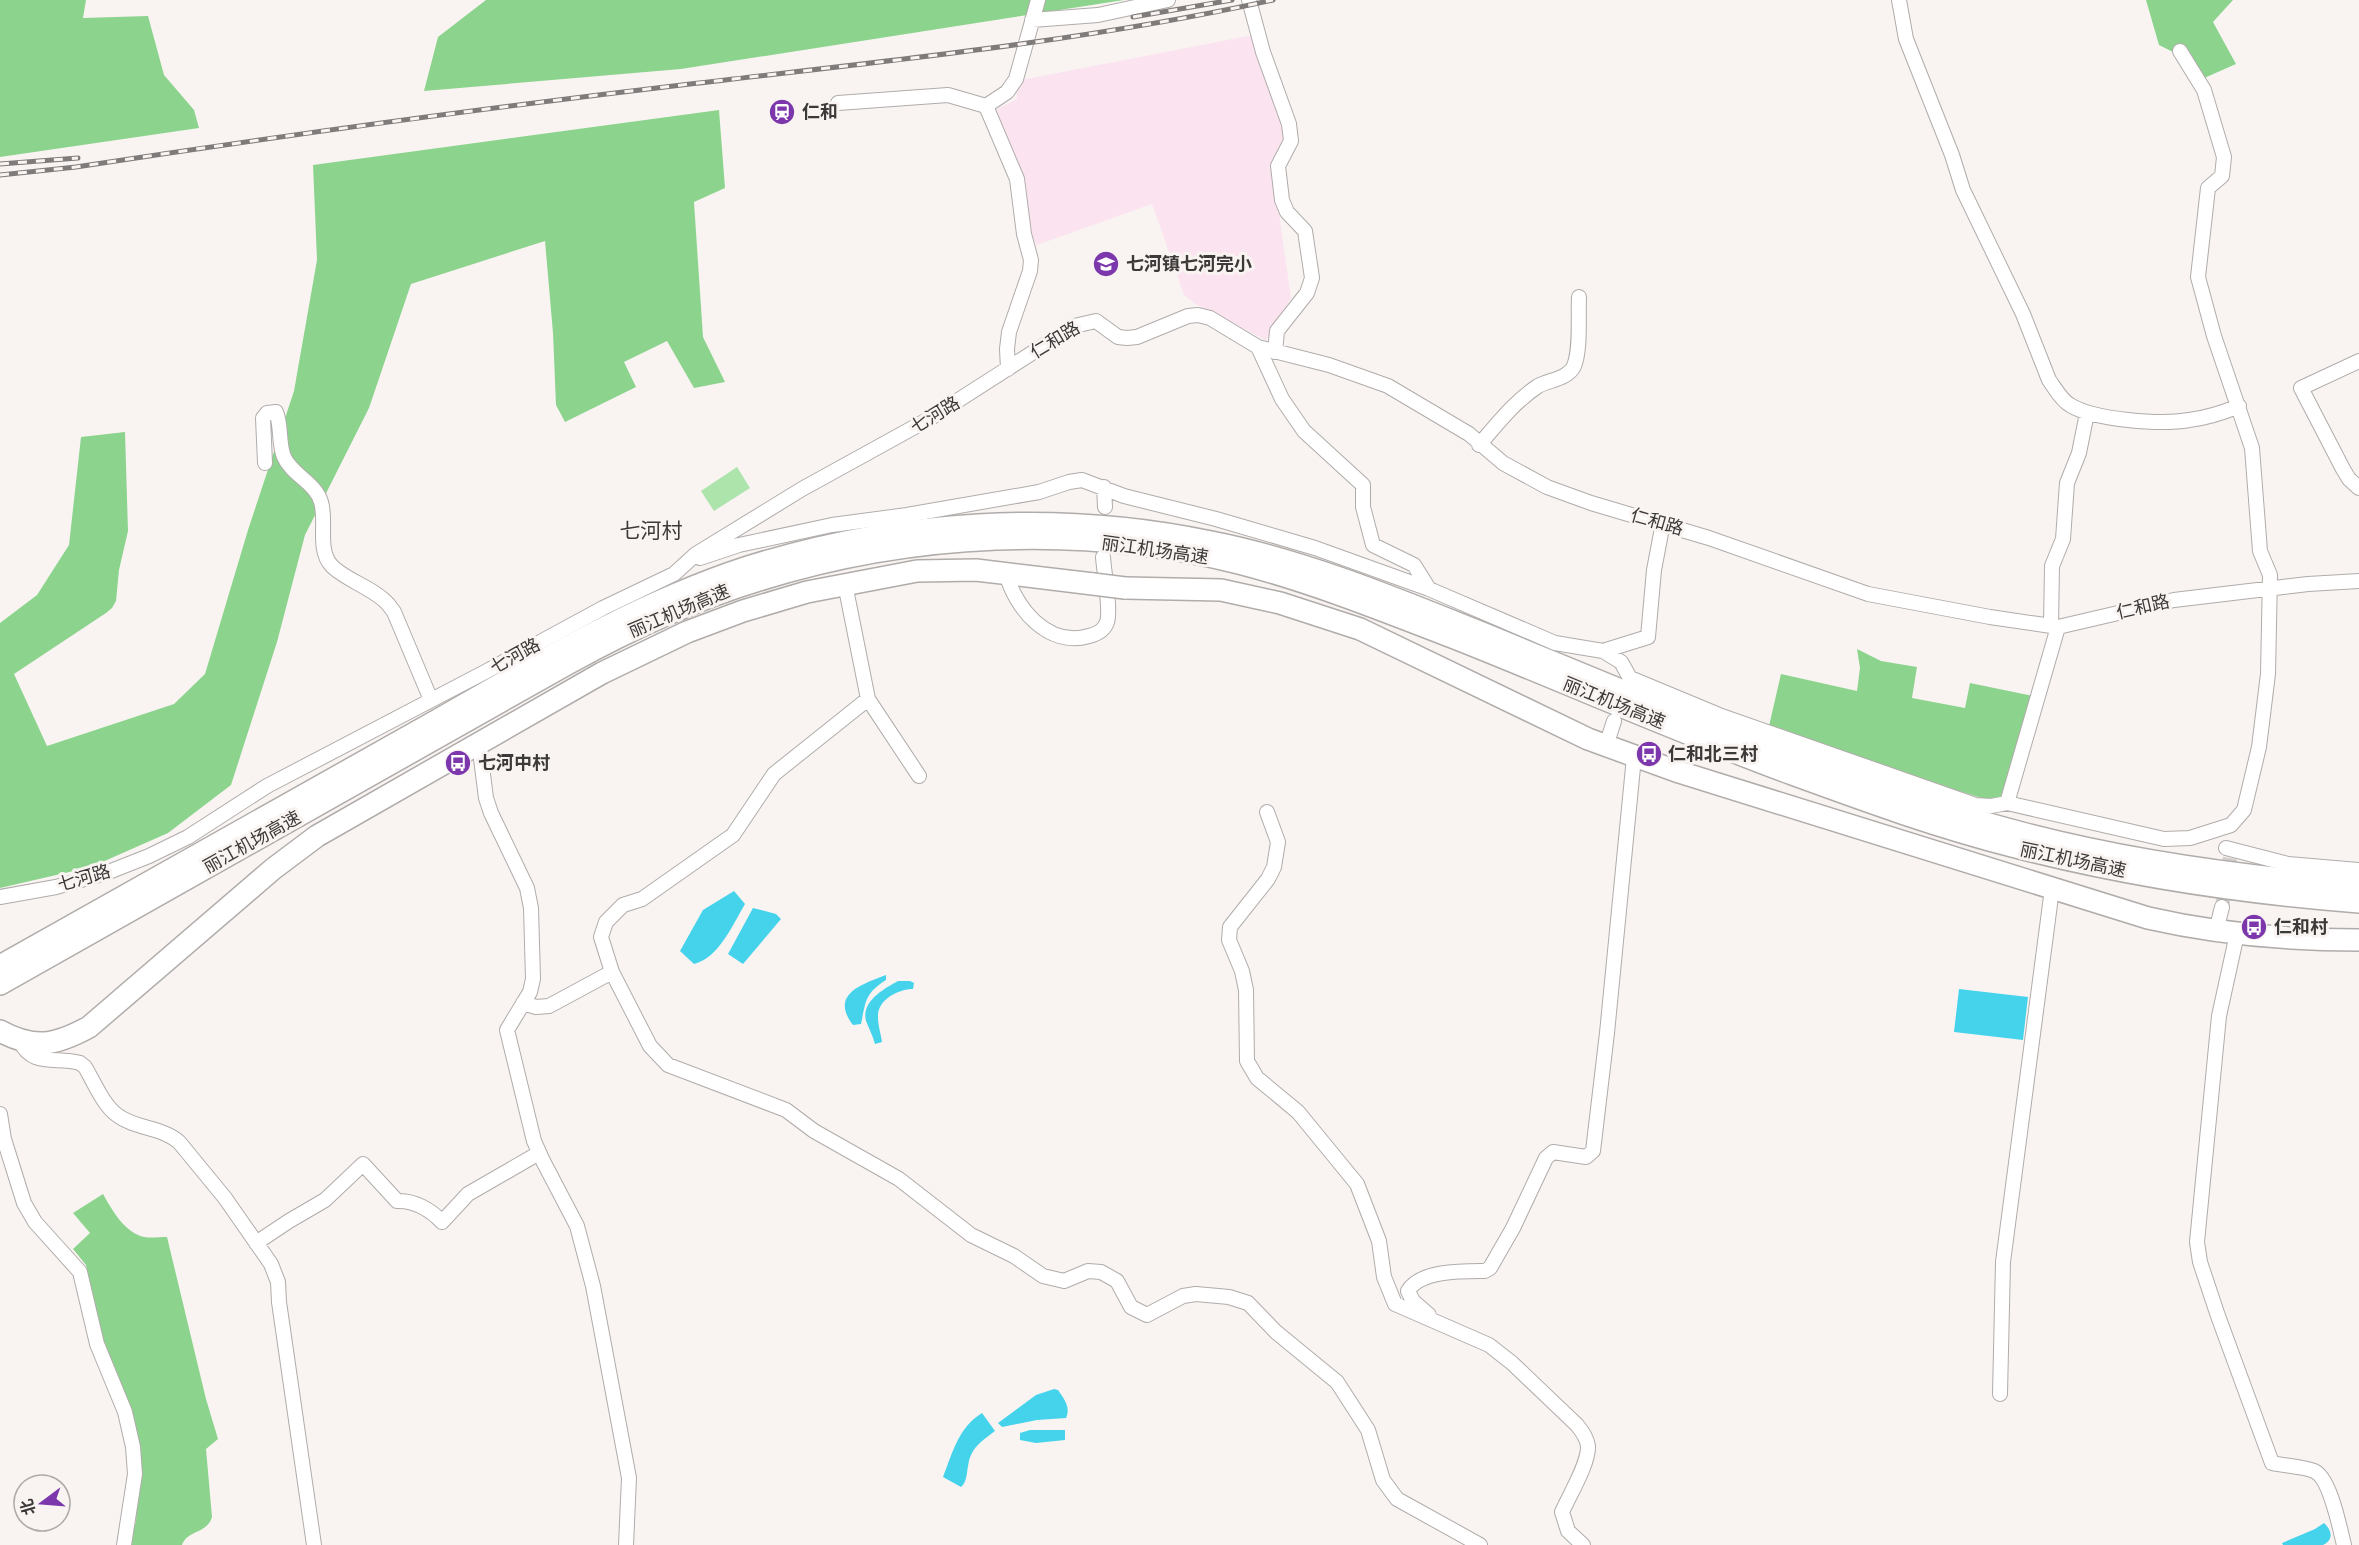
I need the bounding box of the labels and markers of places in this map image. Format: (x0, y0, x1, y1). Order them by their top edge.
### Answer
station icon: 仁和 (767, 97, 797, 127)
place label: 仁和 (802, 101, 838, 122)
school or university icon: 七河镇七河完小 (1091, 249, 1121, 279)
place label: 七河镇七河完小 (1126, 253, 1252, 274)
bus stop icon: 仁和北三村 (1634, 739, 1664, 769)
place label: 仁和北三村 (1668, 743, 1758, 764)
bus stop icon: 七河中村 (443, 748, 473, 778)
place label: 七河中村 (478, 752, 550, 773)
bus stop icon: 仁和村 (2239, 912, 2269, 942)
place label: 仁和村 (2274, 916, 2328, 937)

